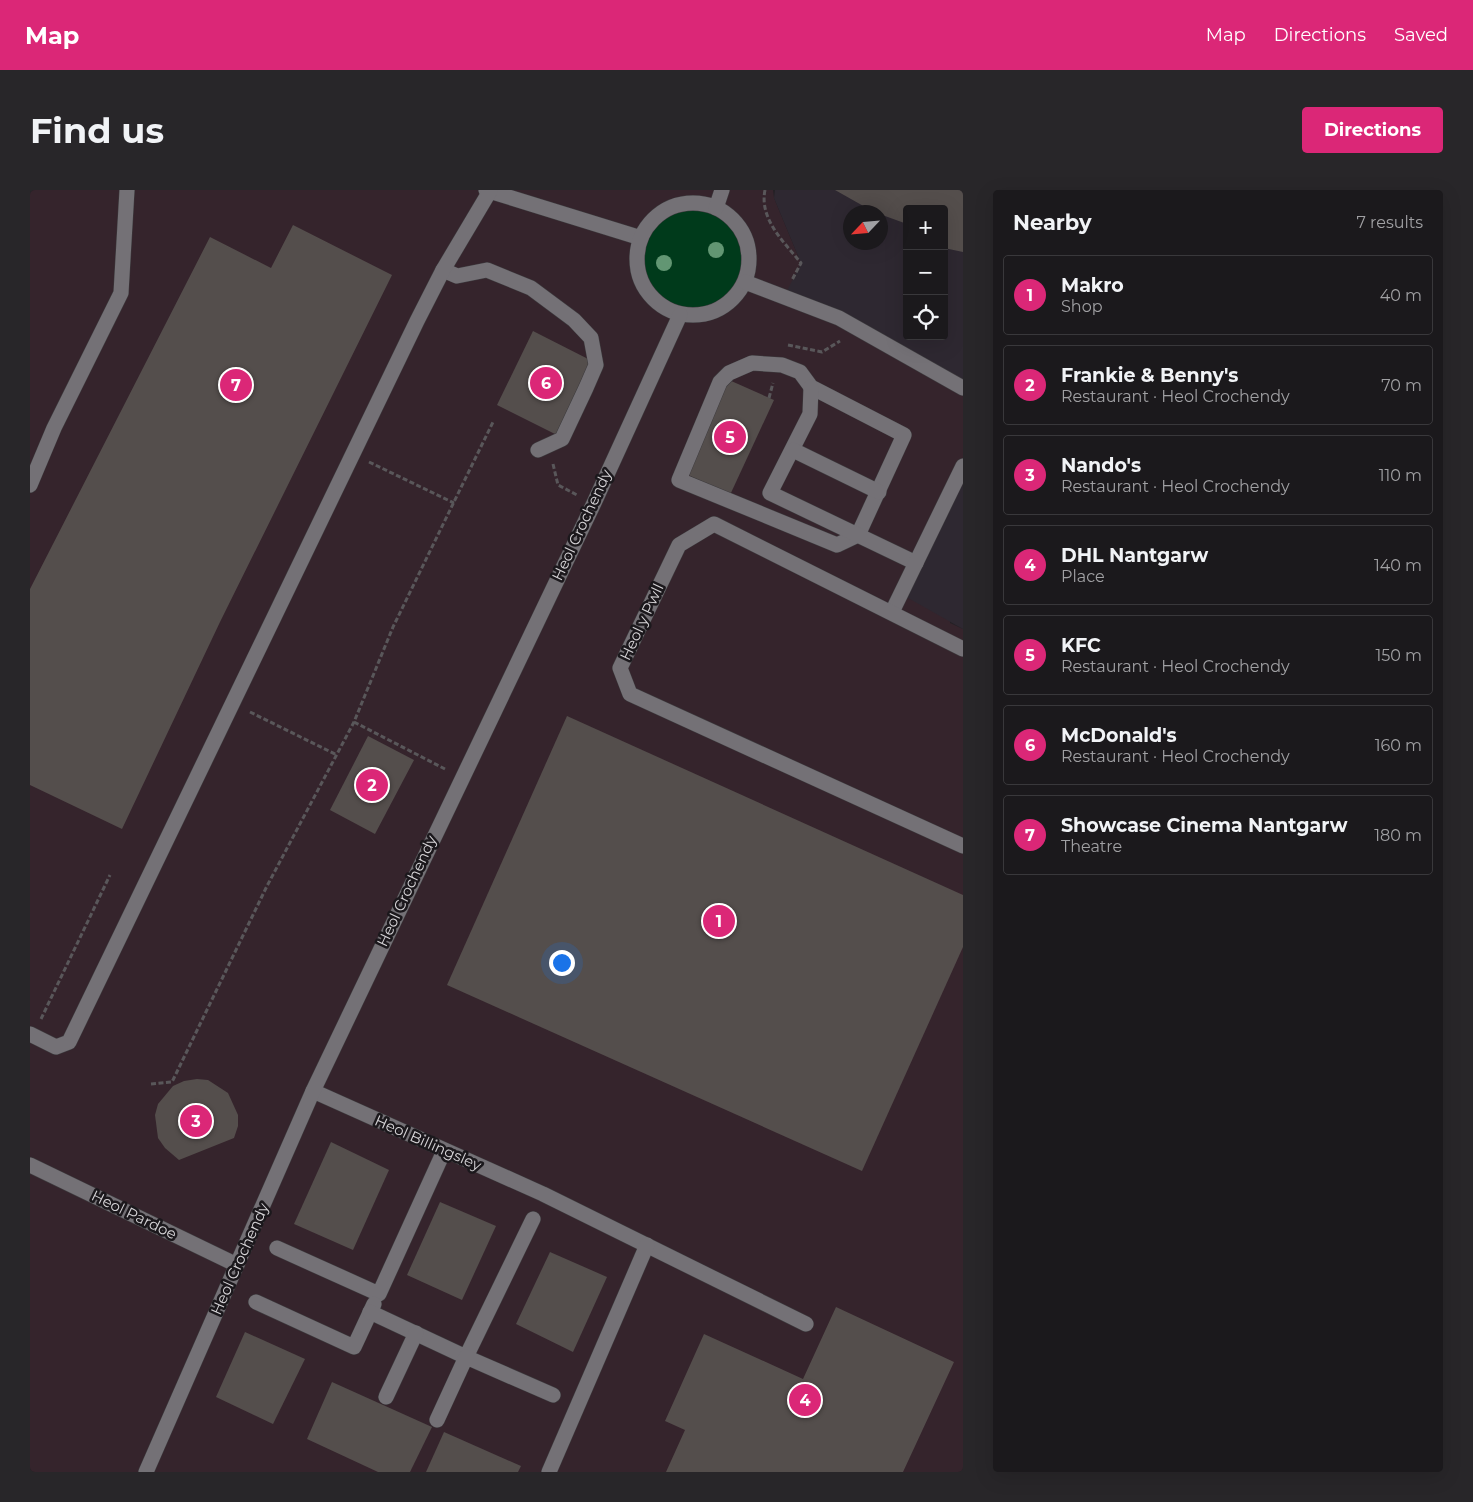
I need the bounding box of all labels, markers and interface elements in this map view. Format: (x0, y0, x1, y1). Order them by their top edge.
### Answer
text: Map (25, 21, 79, 50)
text: Map (1206, 24, 1246, 46)
text: Directions (1274, 24, 1366, 46)
text: Saved (1394, 24, 1448, 46)
button: Directions (1302, 107, 1443, 153)
text: Find us (30, 109, 164, 152)
north arrow (843, 205, 888, 250)
map controls (903, 205, 948, 340)
button: + (903, 205, 948, 250)
text: Nearby (1013, 210, 1092, 235)
text: 7 results (1356, 213, 1423, 232)
button: − (903, 250, 948, 295)
text: Makro (1061, 274, 1124, 297)
text: 1 (1027, 286, 1033, 305)
text: 40 m (1380, 286, 1422, 305)
button: locate (903, 295, 948, 340)
text: Shop (1061, 297, 1103, 316)
pin: 6 (530, 364, 562, 402)
text: Frankie & Benny's (1061, 364, 1238, 387)
pin: 7 (220, 366, 252, 404)
text: 2 (1025, 376, 1035, 395)
text: 70 m (1381, 376, 1422, 395)
text: Restaurant · Heol Crochendy (1061, 387, 1290, 406)
pin: 5 (714, 418, 746, 456)
text: Nando's (1061, 454, 1141, 477)
street label: Heol Crochendy (547, 465, 616, 583)
text: 3 (1025, 466, 1035, 485)
text: 110 m (1379, 466, 1422, 485)
text: Restaurant · Heol Crochendy (1061, 477, 1290, 496)
text: DHL Nantgarw (1061, 544, 1208, 567)
text: 4 (1024, 556, 1036, 575)
text: 140 m (1374, 556, 1422, 575)
text: Place (1061, 567, 1105, 586)
street label: Heol y Pwll (615, 580, 668, 663)
text: KFC (1061, 634, 1101, 657)
text: 5 (1025, 646, 1035, 665)
text: 150 m (1375, 646, 1422, 665)
text: Restaurant · Heol Crochendy (1061, 657, 1290, 676)
text: McDonald's (1061, 724, 1177, 747)
text: 6 (1025, 736, 1035, 755)
text: 160 m (1375, 736, 1422, 755)
text: Restaurant · Heol Crochendy (1061, 747, 1290, 766)
pin: 2 (356, 766, 388, 804)
text: Showcase Cinema Nantgarw (1061, 814, 1348, 837)
text: 7 (1025, 826, 1035, 845)
text: 180 m (1374, 826, 1422, 845)
street label: Heol Crochendy (372, 831, 441, 949)
text: Theatre (1061, 837, 1122, 856)
pin: 1 (703, 902, 735, 940)
your location (549, 950, 575, 976)
pin: 3 (180, 1102, 212, 1140)
street label: Heol Billingsley (372, 1110, 485, 1175)
street label: Heol Pardoe (88, 1186, 180, 1243)
street label: Heol Crochendy (206, 1199, 273, 1318)
pin: 4 (789, 1381, 821, 1419)

